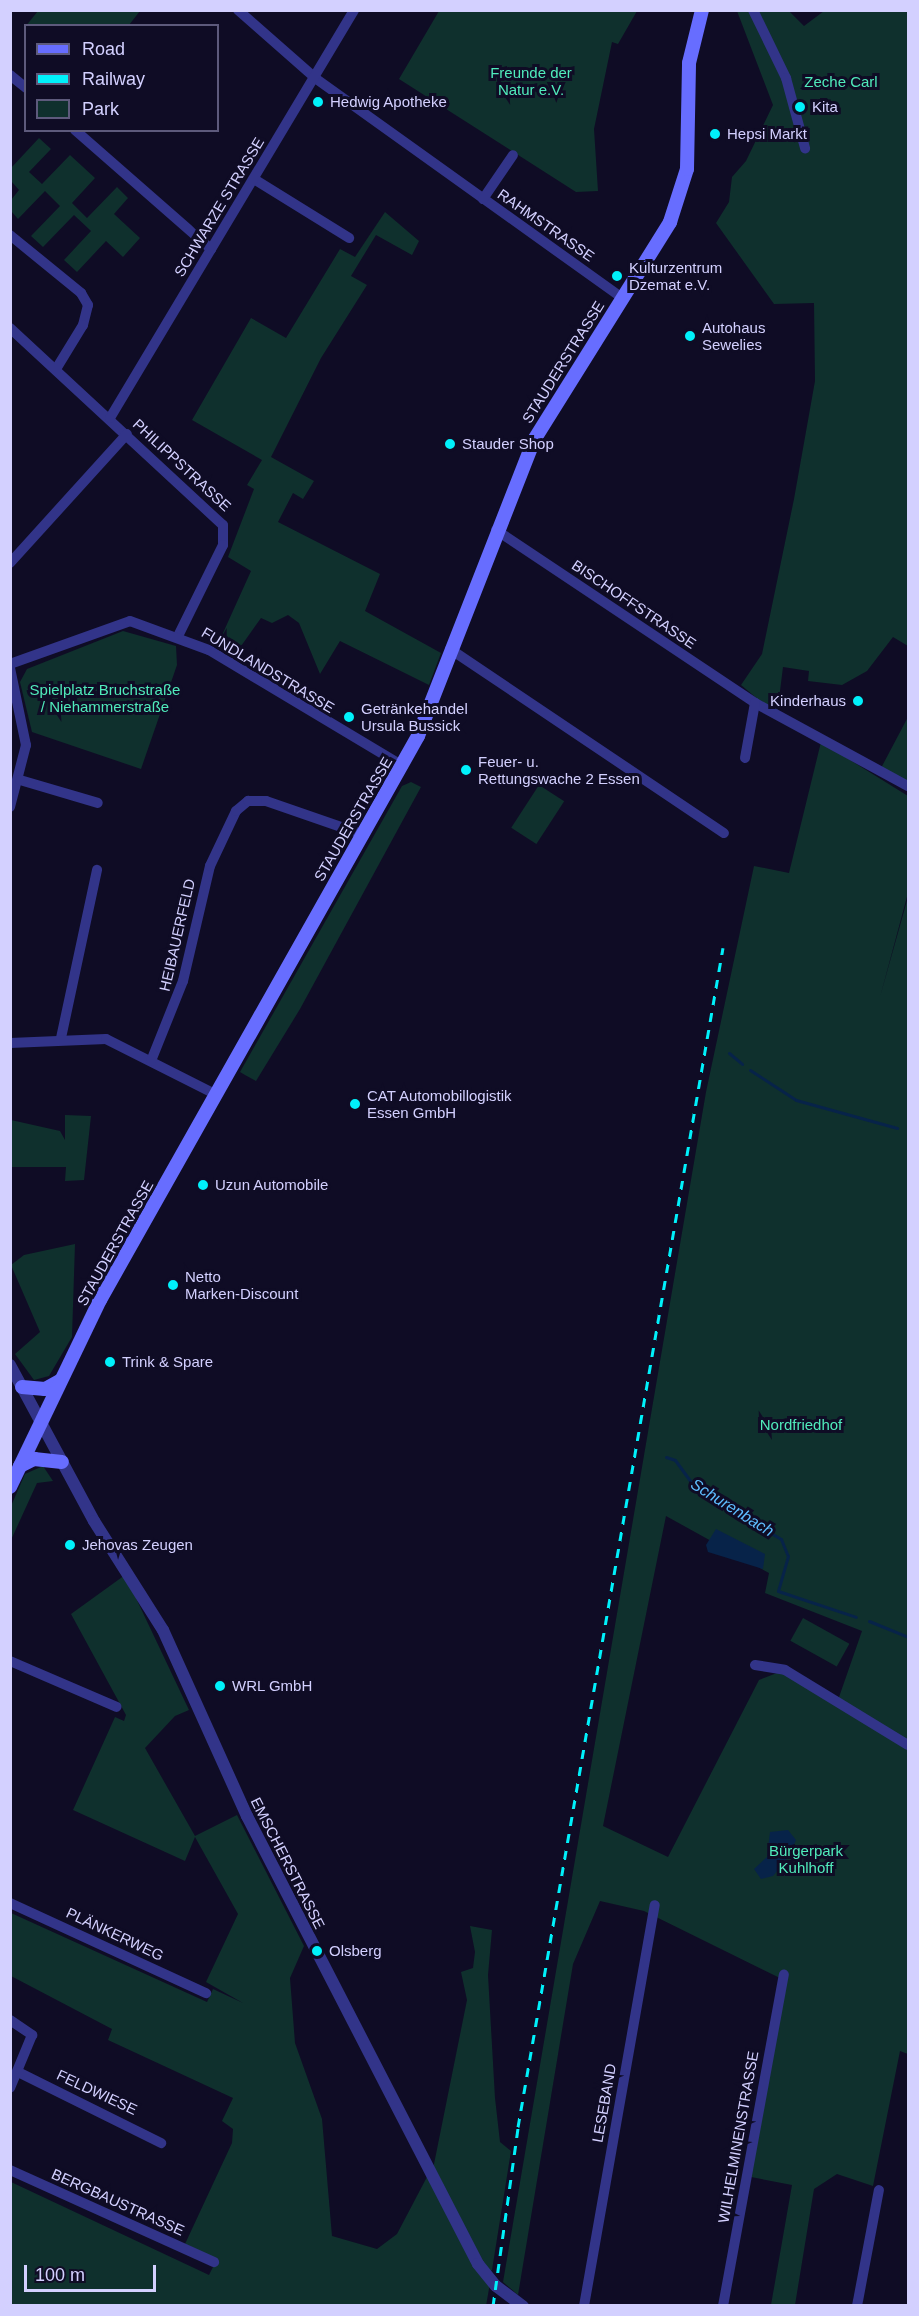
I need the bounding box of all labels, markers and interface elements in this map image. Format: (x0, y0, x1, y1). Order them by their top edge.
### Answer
legend (24, 24, 219, 132)
text: Road (82, 39, 125, 59)
park label: Freunde der Natur e.V. (490, 63, 572, 98)
text: Railway (82, 69, 145, 89)
park label: Zeche Carl (804, 73, 878, 91)
place label: Hedwig Apotheke (330, 93, 448, 111)
marker: Hedwig Apotheke (311, 95, 325, 109)
place label: Kita (812, 98, 838, 116)
text: Park (82, 99, 119, 119)
marker: Kita (793, 100, 807, 114)
place label: Hepsi Markt (727, 125, 807, 143)
marker: Hepsi Markt (708, 127, 722, 141)
street label: SCHWARZE STRASSE (170, 134, 268, 280)
street label: RAHMSTRASSE (494, 185, 598, 265)
place label: Kulturzentrum Dzemat e.V. (629, 258, 722, 293)
marker: Kulturzentrum Dzemat e.V. (610, 269, 624, 283)
street label: STAUDERSTRASSE (518, 298, 608, 426)
place label: Autohaus Sewelies (702, 318, 765, 353)
marker: Autohaus Sewelies (683, 329, 697, 343)
street label: PHILIPPSTRASSE (129, 415, 235, 515)
place label: Stauder Shop (462, 435, 554, 453)
marker: Stauder Shop (443, 437, 457, 451)
street label: BISCHOFFSTRASSE (569, 556, 699, 652)
street label: FUNDLANDSTRASSE (198, 623, 338, 717)
park label: Spielplatz Bruchstraße / Niehammerstraße (30, 680, 180, 715)
place label: Kinderhaus (770, 692, 846, 710)
marker: Kinderhaus (851, 694, 865, 708)
place label: Getränkehandel Ursula Bussick (361, 699, 468, 734)
marker: Getränkehandel Ursula Bussick (342, 710, 356, 724)
place label: Feuer- u. Rettungswache 2 Essen (478, 752, 640, 787)
street label: STAUDERSTRASSE (310, 754, 396, 884)
marker: Feuer- u. Rettungswache 2 Essen (459, 763, 473, 777)
street label: HEIBAUERFELD (155, 877, 199, 993)
place label: CAT Automobillogistik Essen GmbH (367, 1086, 513, 1121)
marker: CAT Automobillogistik Essen GmbH (348, 1097, 362, 1111)
place label: Uzun Automobile (215, 1176, 329, 1194)
street label: STAUDERSTRASSE (73, 1177, 157, 1309)
marker: Uzun Automobile (196, 1178, 210, 1192)
place label: Netto Marken-Discount (185, 1267, 298, 1302)
marker: Netto Marken-Discount (166, 1278, 180, 1292)
place label: Trink & Spare (122, 1353, 213, 1371)
marker: Trink & Spare (103, 1355, 117, 1369)
park label: Nordfriedhof (760, 1416, 842, 1434)
water label: Schurenbach (687, 1475, 777, 1541)
place label: Jehovas Zeugen (82, 1536, 193, 1554)
marker: Jehovas Zeugen (63, 1538, 77, 1552)
place label: WRL GmbH (232, 1677, 313, 1695)
marker: WRL GmbH (213, 1679, 227, 1693)
street label: EMSCHERSTRASSE (247, 1794, 329, 1932)
park label: Bürgerpark Kuhlhoff (769, 1841, 843, 1876)
street label: PLÄNKERWEG (63, 1904, 167, 1964)
place label: Olsberg (329, 1942, 382, 1960)
marker: Olsberg (310, 1944, 324, 1958)
street label: WILHELMINENSTRASSE (714, 2050, 762, 2224)
street label: LESEBAND (588, 2062, 620, 2144)
street label: FELDWIESE (54, 2066, 140, 2118)
street label: BERGBAUSTRASSE (49, 2165, 187, 2239)
scale bar (27, 2253, 159, 2291)
text: 100 m (35, 2265, 85, 2285)

